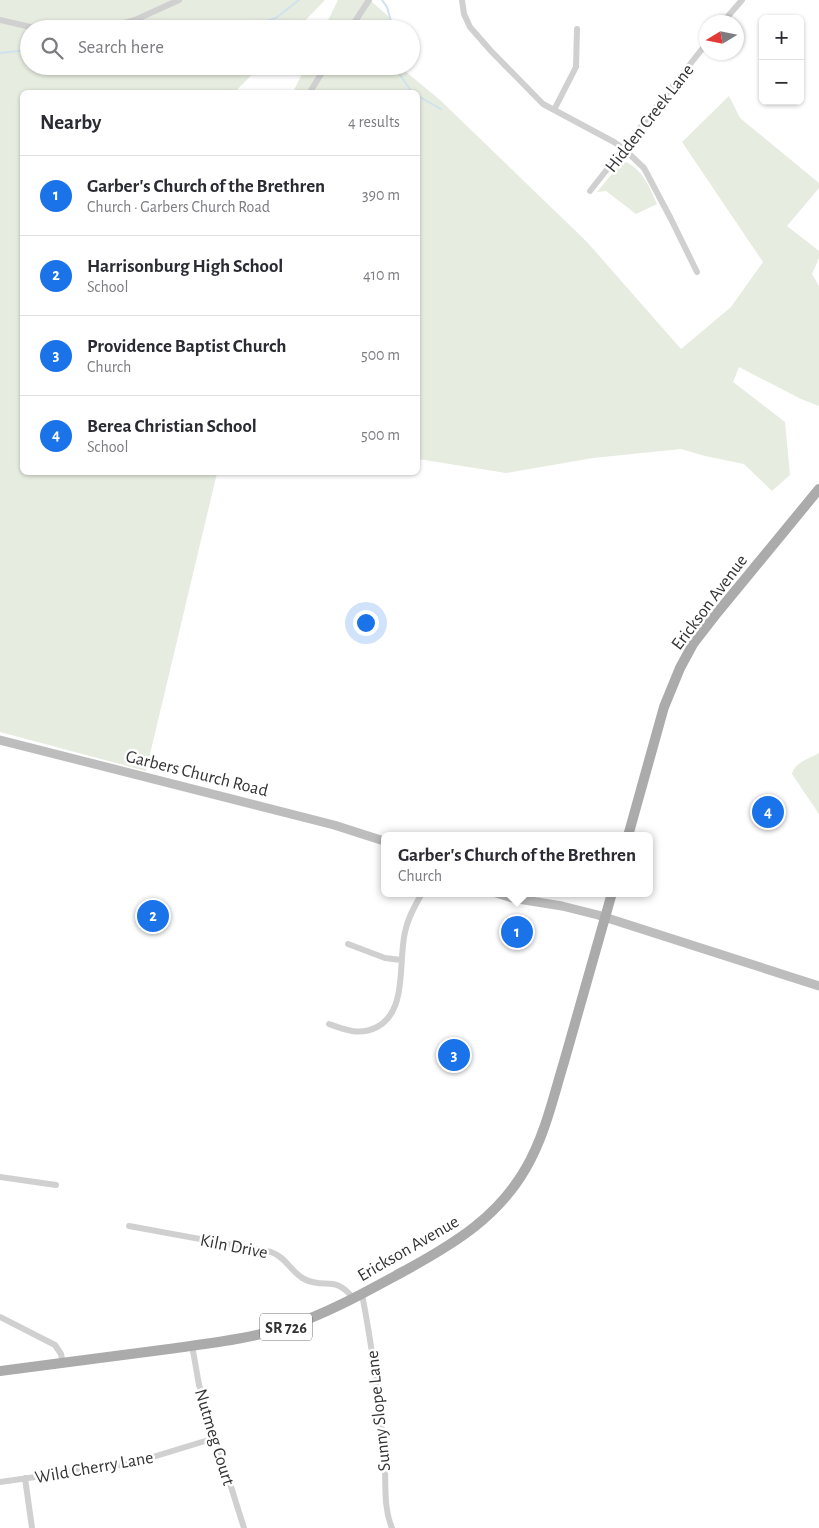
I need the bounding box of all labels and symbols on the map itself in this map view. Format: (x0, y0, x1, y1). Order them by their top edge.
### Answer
north arrow (699, 15, 744, 60)
street label: Hidden Creek Lane (602, 61, 697, 176)
street label: Erickson Avenue (668, 552, 751, 653)
your location (353, 610, 379, 636)
street label: Garbers Church Road (124, 748, 270, 800)
pin: 4 (752, 793, 784, 831)
pin: 2 (137, 897, 169, 935)
pin: 1 (501, 913, 533, 951)
pin: 3 (438, 1036, 470, 1074)
street label: Erickson Avenue (355, 1213, 462, 1285)
street label: Kiln Drive (199, 1232, 269, 1262)
road number: SR 726 (260, 1314, 312, 1340)
street label: Sunny Slope Lane (364, 1350, 394, 1472)
street label: Nutmeg Court (191, 1387, 237, 1488)
street label: Wild Cherry Lane (34, 1449, 155, 1487)

